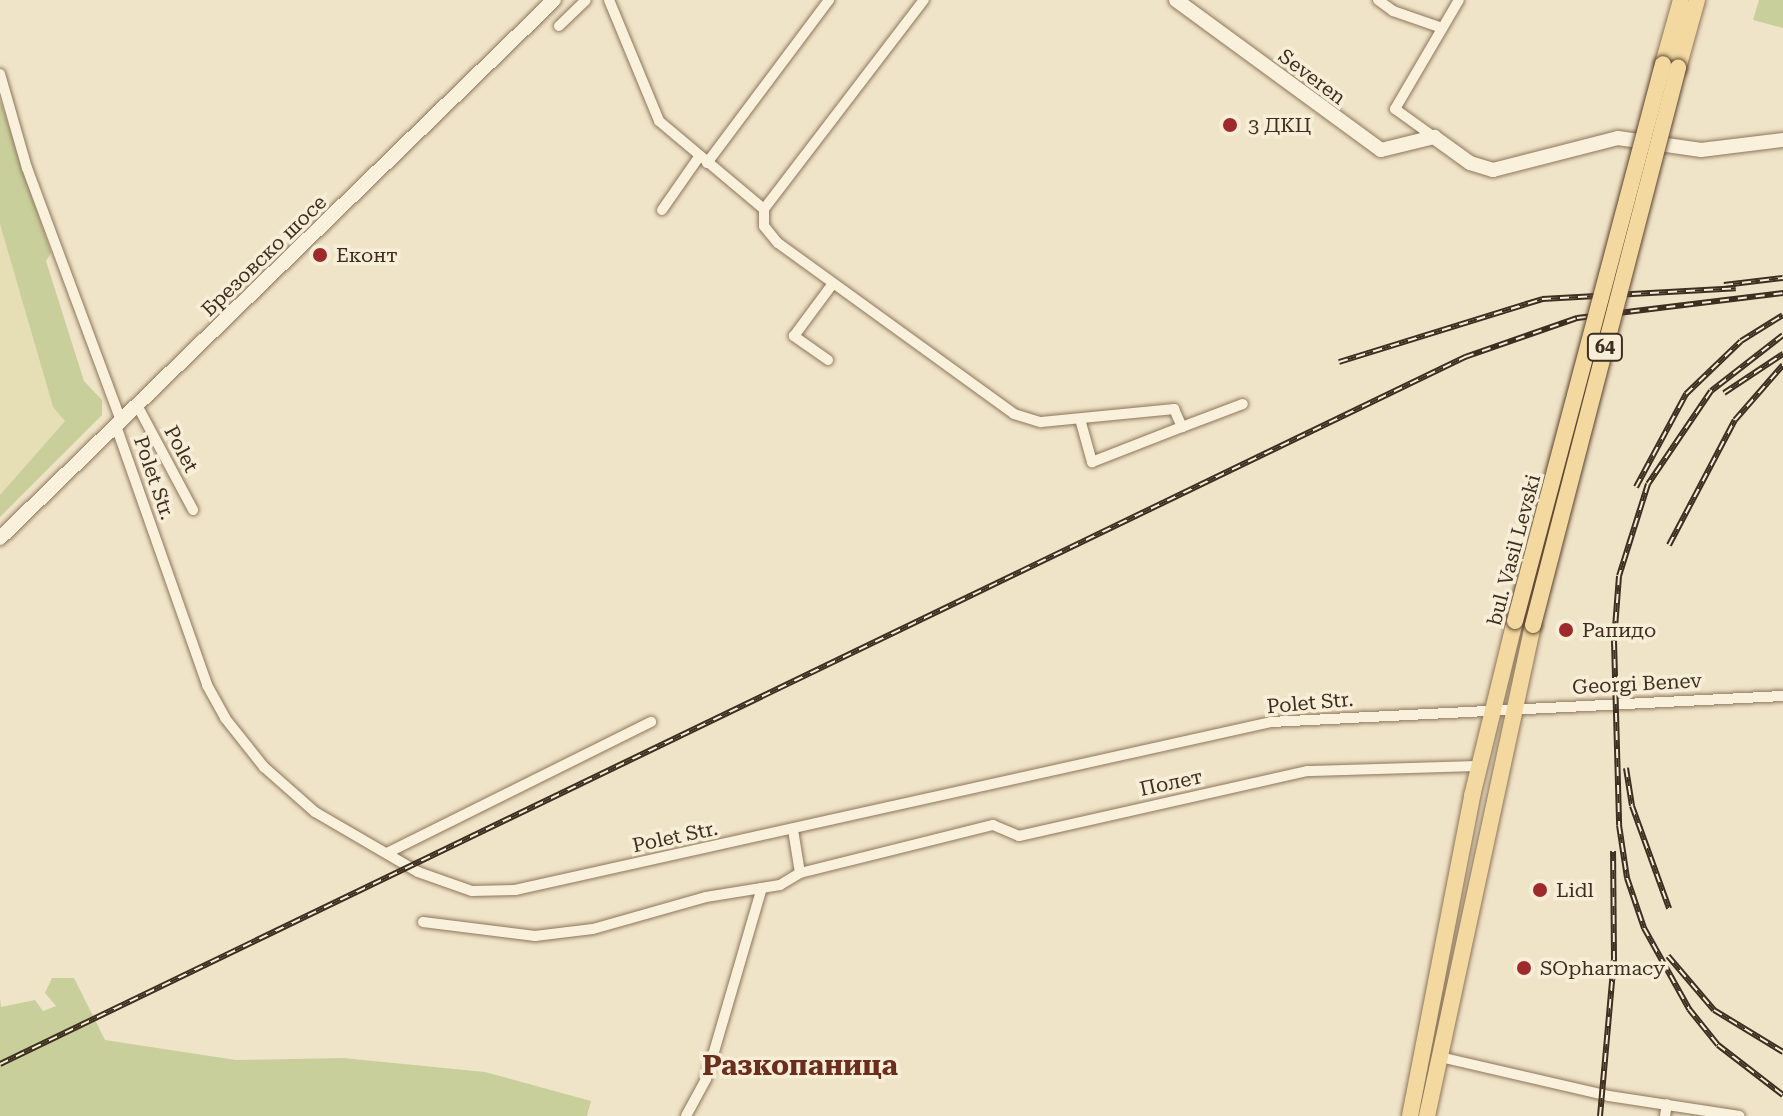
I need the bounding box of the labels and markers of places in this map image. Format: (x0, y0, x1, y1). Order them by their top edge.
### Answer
place label: 3 ДКЦ (1248, 113, 1311, 137)
marker: 3 ДКЦ (1219, 114, 1241, 136)
place label: Еконт (336, 243, 398, 267)
marker: Еконт (311, 246, 329, 264)
place label: Рапидо (1582, 618, 1656, 642)
marker: Рапидо (1557, 621, 1575, 639)
place label: Lidl (1556, 878, 1594, 902)
marker: Lidl (1531, 881, 1549, 899)
place label: SOpharmacy (1540, 956, 1665, 980)
marker: SOpharmacy (1515, 959, 1533, 977)

